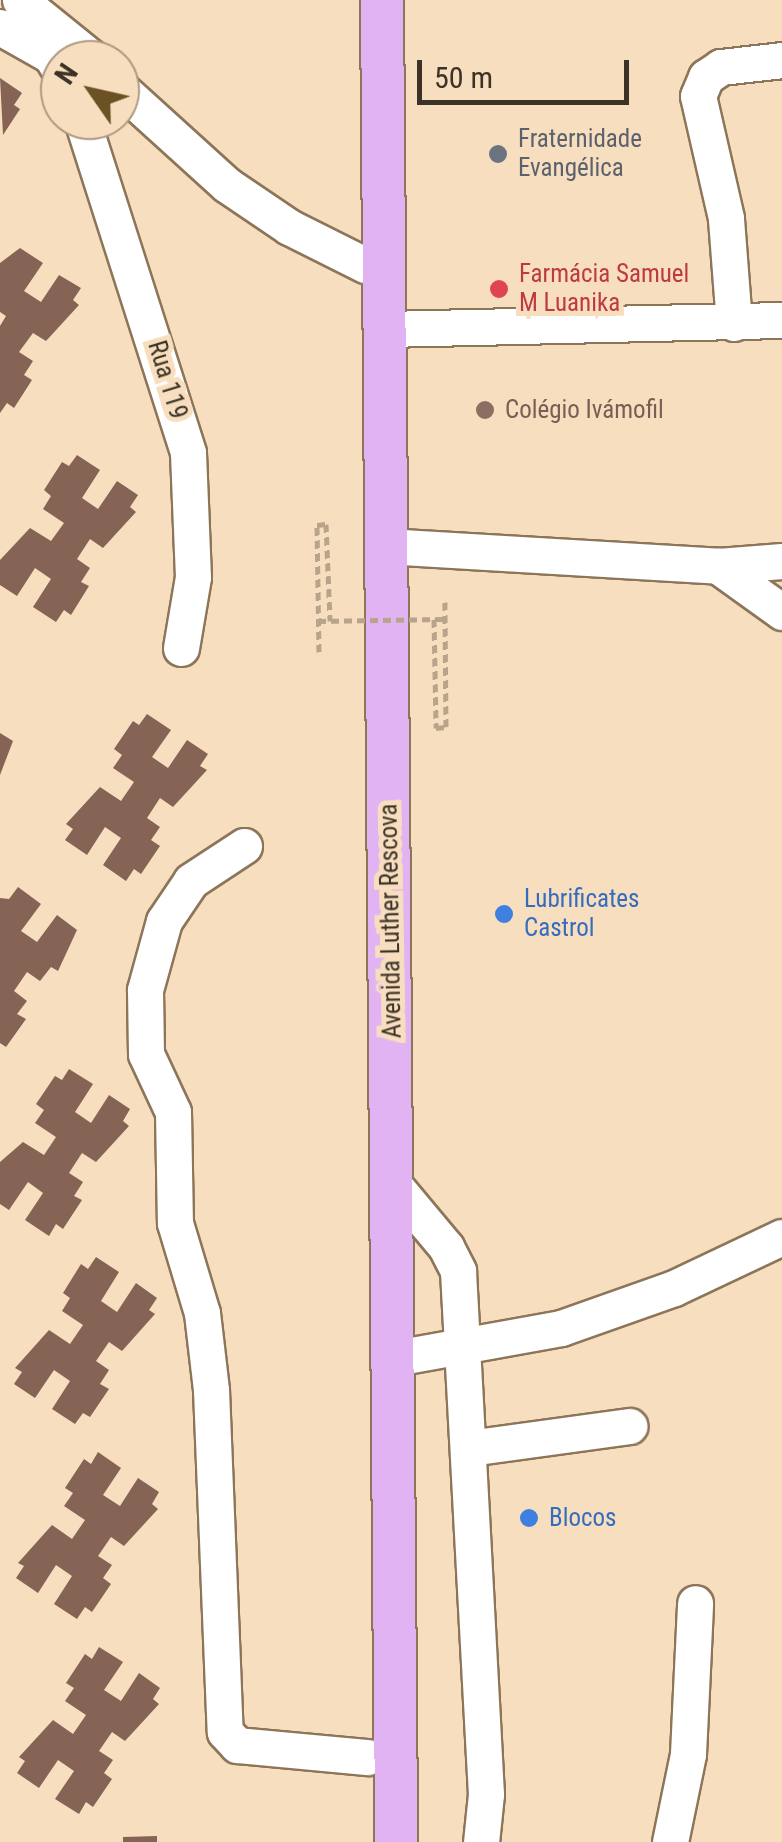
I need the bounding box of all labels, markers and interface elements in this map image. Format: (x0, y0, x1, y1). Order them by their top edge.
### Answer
north arrow (40, 40, 140, 140)
scale bar (422, 40, 634, 102)
text: N (48, 58, 85, 90)
text: 50 m (434, 60, 493, 95)
place label: Fraternidade Evangélica (518, 125, 642, 184)
marker: Fraternidade Evangélica (487, 143, 509, 165)
place label: Farmácia Samuel M Luanika (519, 260, 689, 319)
marker: Farmácia Samuel M Luanika (488, 278, 510, 300)
street label: Rua 119 (141, 337, 193, 423)
place label: Colégio Ivámofil (505, 395, 664, 425)
marker: Colégio Ivámofil (474, 399, 496, 421)
street label: Avenida Luther Rescova (374, 803, 408, 1039)
place label: Lubrificates Castrol (524, 885, 639, 944)
marker: Lubrificates Castrol (493, 903, 515, 925)
place label: Blocos (549, 1503, 616, 1533)
marker: Blocos (518, 1507, 540, 1529)

